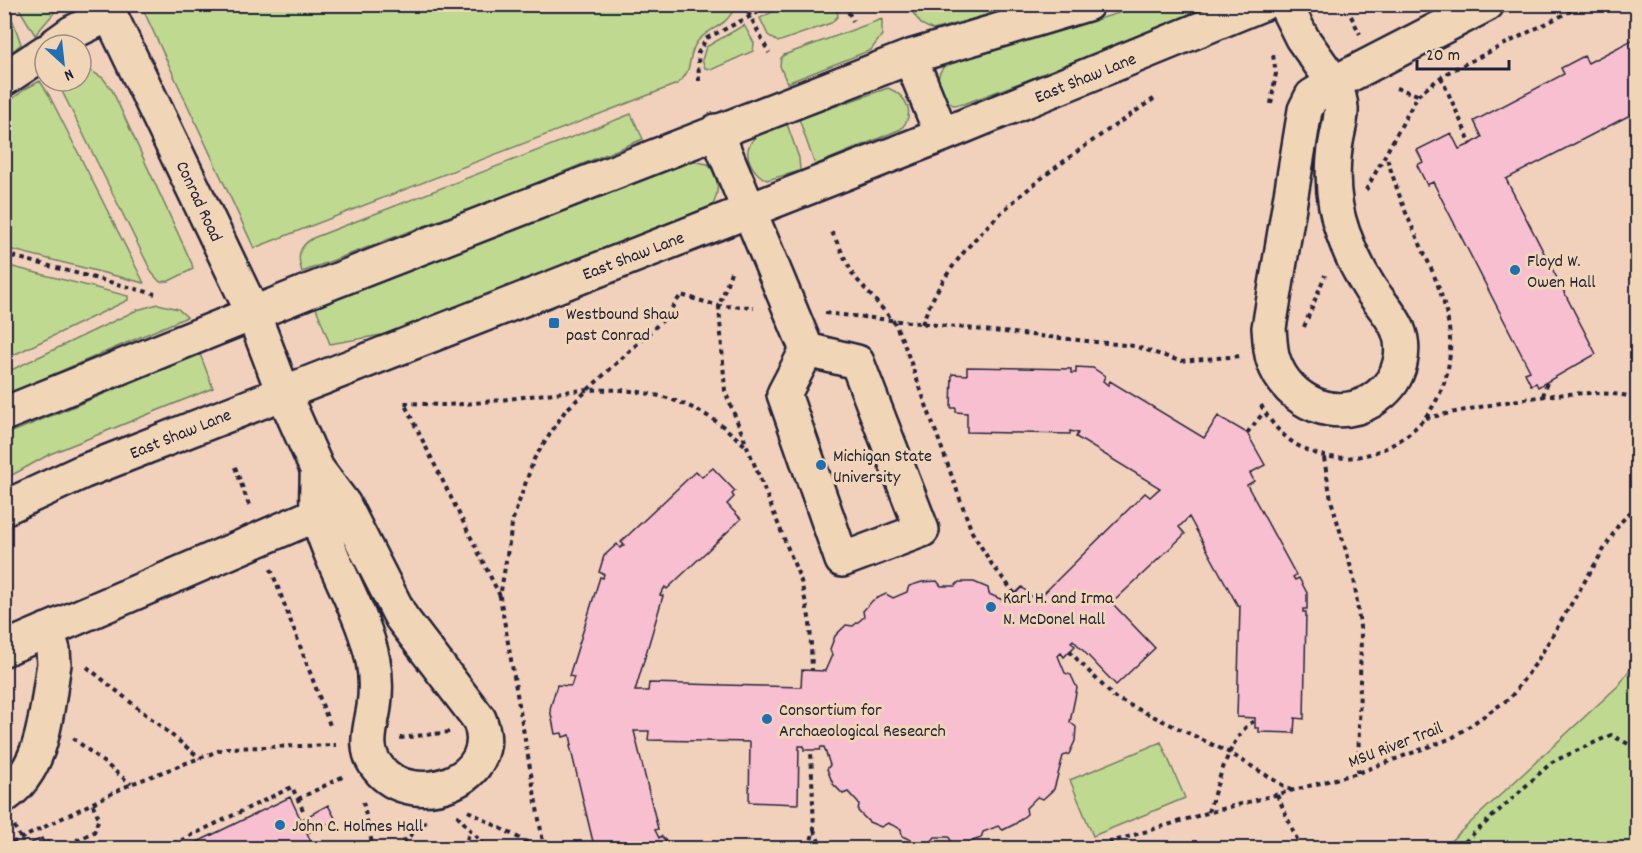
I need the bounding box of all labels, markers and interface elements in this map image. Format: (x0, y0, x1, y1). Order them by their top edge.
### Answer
north arrow (33, 33, 93, 93)
scale bar (1417, 33, 1508, 71)
text: 20 m (1426, 44, 1460, 69)
street label: East Shaw Lane (1031, 48, 1140, 111)
text: N (60, 62, 77, 86)
street label: Conrad Road (168, 158, 227, 247)
street label: East Shaw Lane (579, 226, 689, 288)
place label: Floyd W. Owen Hall (1527, 250, 1596, 296)
marker: Floyd W. Owen Hall (1508, 263, 1522, 277)
place label: Westbound Shaw past Conrad (566, 303, 679, 349)
marker: Westbound Shaw past Conrad (547, 316, 561, 330)
street label: East Shaw Lane (126, 404, 235, 467)
place label: Michigan State University (833, 445, 932, 491)
marker: Michigan State University (814, 458, 828, 472)
place label: Karl H. and Irma N. McDonel Hall (1003, 587, 1114, 633)
marker: Karl H. and Irma N. McDonel Hall (984, 600, 998, 614)
place label: Consortium for Archaeological Research (779, 699, 946, 745)
marker: Consortium for Archaeological Research (760, 712, 774, 726)
street label: MSU River Trail (1345, 717, 1447, 776)
place label: John C. Holmes Hall (292, 815, 424, 840)
marker: John C. Holmes Hall (273, 818, 287, 832)

